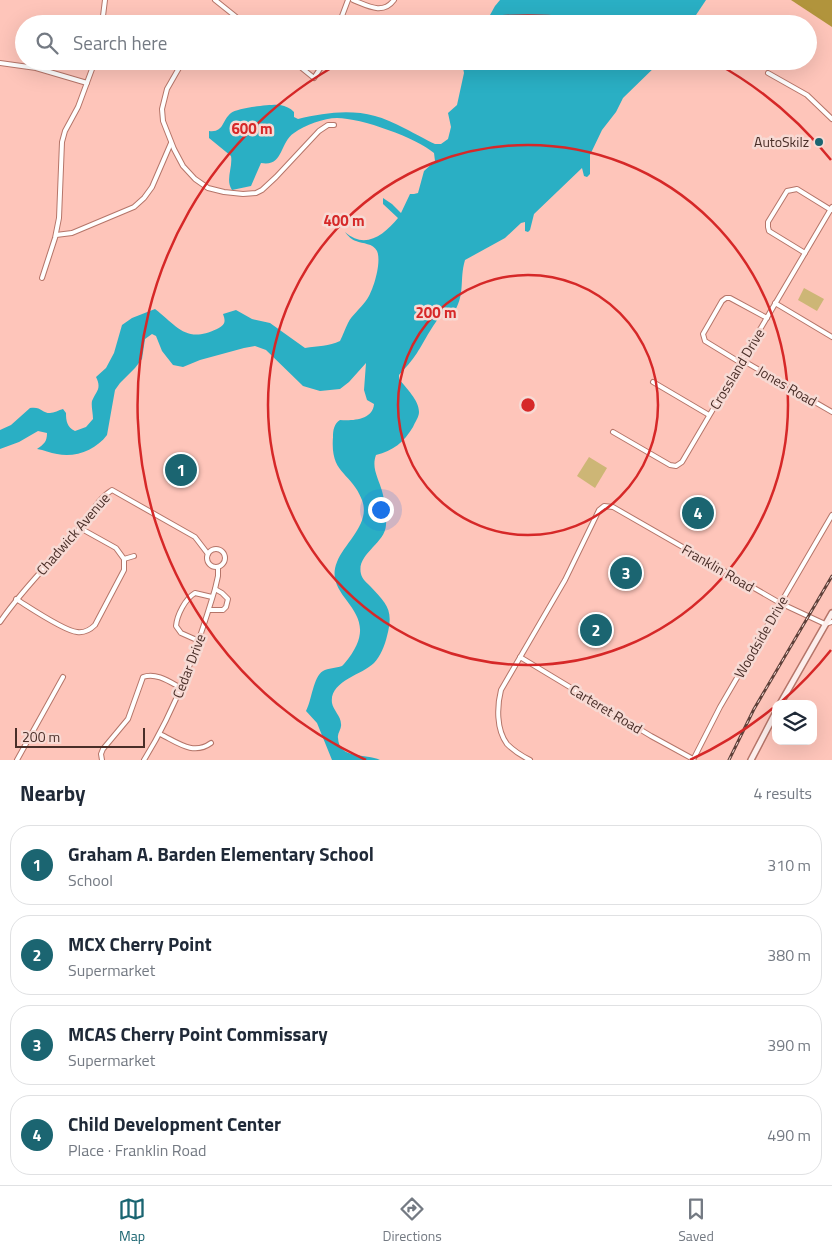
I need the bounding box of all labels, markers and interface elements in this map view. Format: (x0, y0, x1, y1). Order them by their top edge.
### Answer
search box (15, 15, 817, 70)
text: Search here (73, 28, 167, 57)
icon: search (33, 29, 61, 57)
text: 600 m (231, 117, 273, 140)
place label: AutoSkilz (754, 131, 809, 152)
marker: AutoSkilz (813, 136, 825, 148)
text: 400 m (323, 209, 365, 232)
text: 200 m (415, 301, 457, 324)
street label: Crossland Drive (704, 324, 769, 413)
street label: Jones Road (753, 360, 821, 411)
centre of rings (519, 396, 537, 414)
pin: 1 (165, 451, 197, 489)
street label: Chadwick Avenue (31, 488, 114, 579)
pin: 4 (682, 494, 714, 532)
your location (368, 497, 394, 523)
street label: Franklin Road (678, 538, 758, 597)
pin: 3 (610, 554, 642, 592)
street label: Woodside Drive (728, 592, 793, 682)
pin: 2 (580, 611, 612, 649)
street label: Cedar Drive (167, 631, 210, 701)
street label: Carteret Road (566, 679, 647, 739)
map controls (772, 700, 817, 745)
button: layers (772, 700, 817, 745)
scale bar (15, 725, 145, 748)
text: 200 m (22, 726, 60, 747)
text: Nearby (20, 777, 85, 809)
text: 4 results (753, 781, 812, 805)
text: Graham A. Barden Elementary School (68, 839, 374, 868)
text: 1 (33, 853, 41, 877)
text: 310 m (767, 853, 811, 877)
text: School (68, 868, 113, 892)
text: MCX Cherry Point (68, 929, 212, 958)
text: 2 (33, 943, 41, 967)
text: 380 m (767, 943, 811, 967)
text: Supermarket (68, 958, 155, 982)
text: MCAS Cherry Point Commissary (68, 1019, 328, 1048)
text: 3 (33, 1033, 41, 1057)
text: 390 m (767, 1033, 811, 1057)
text: Supermarket (68, 1048, 155, 1072)
text: Child Development Center (68, 1109, 281, 1138)
text: 4 (33, 1123, 41, 1147)
text: 490 m (767, 1123, 811, 1147)
text: Place · Franklin Road (68, 1138, 207, 1162)
tab: Map (118, 1195, 146, 1246)
tab: Directions (382, 1195, 442, 1246)
tab: Saved (678, 1195, 714, 1246)

